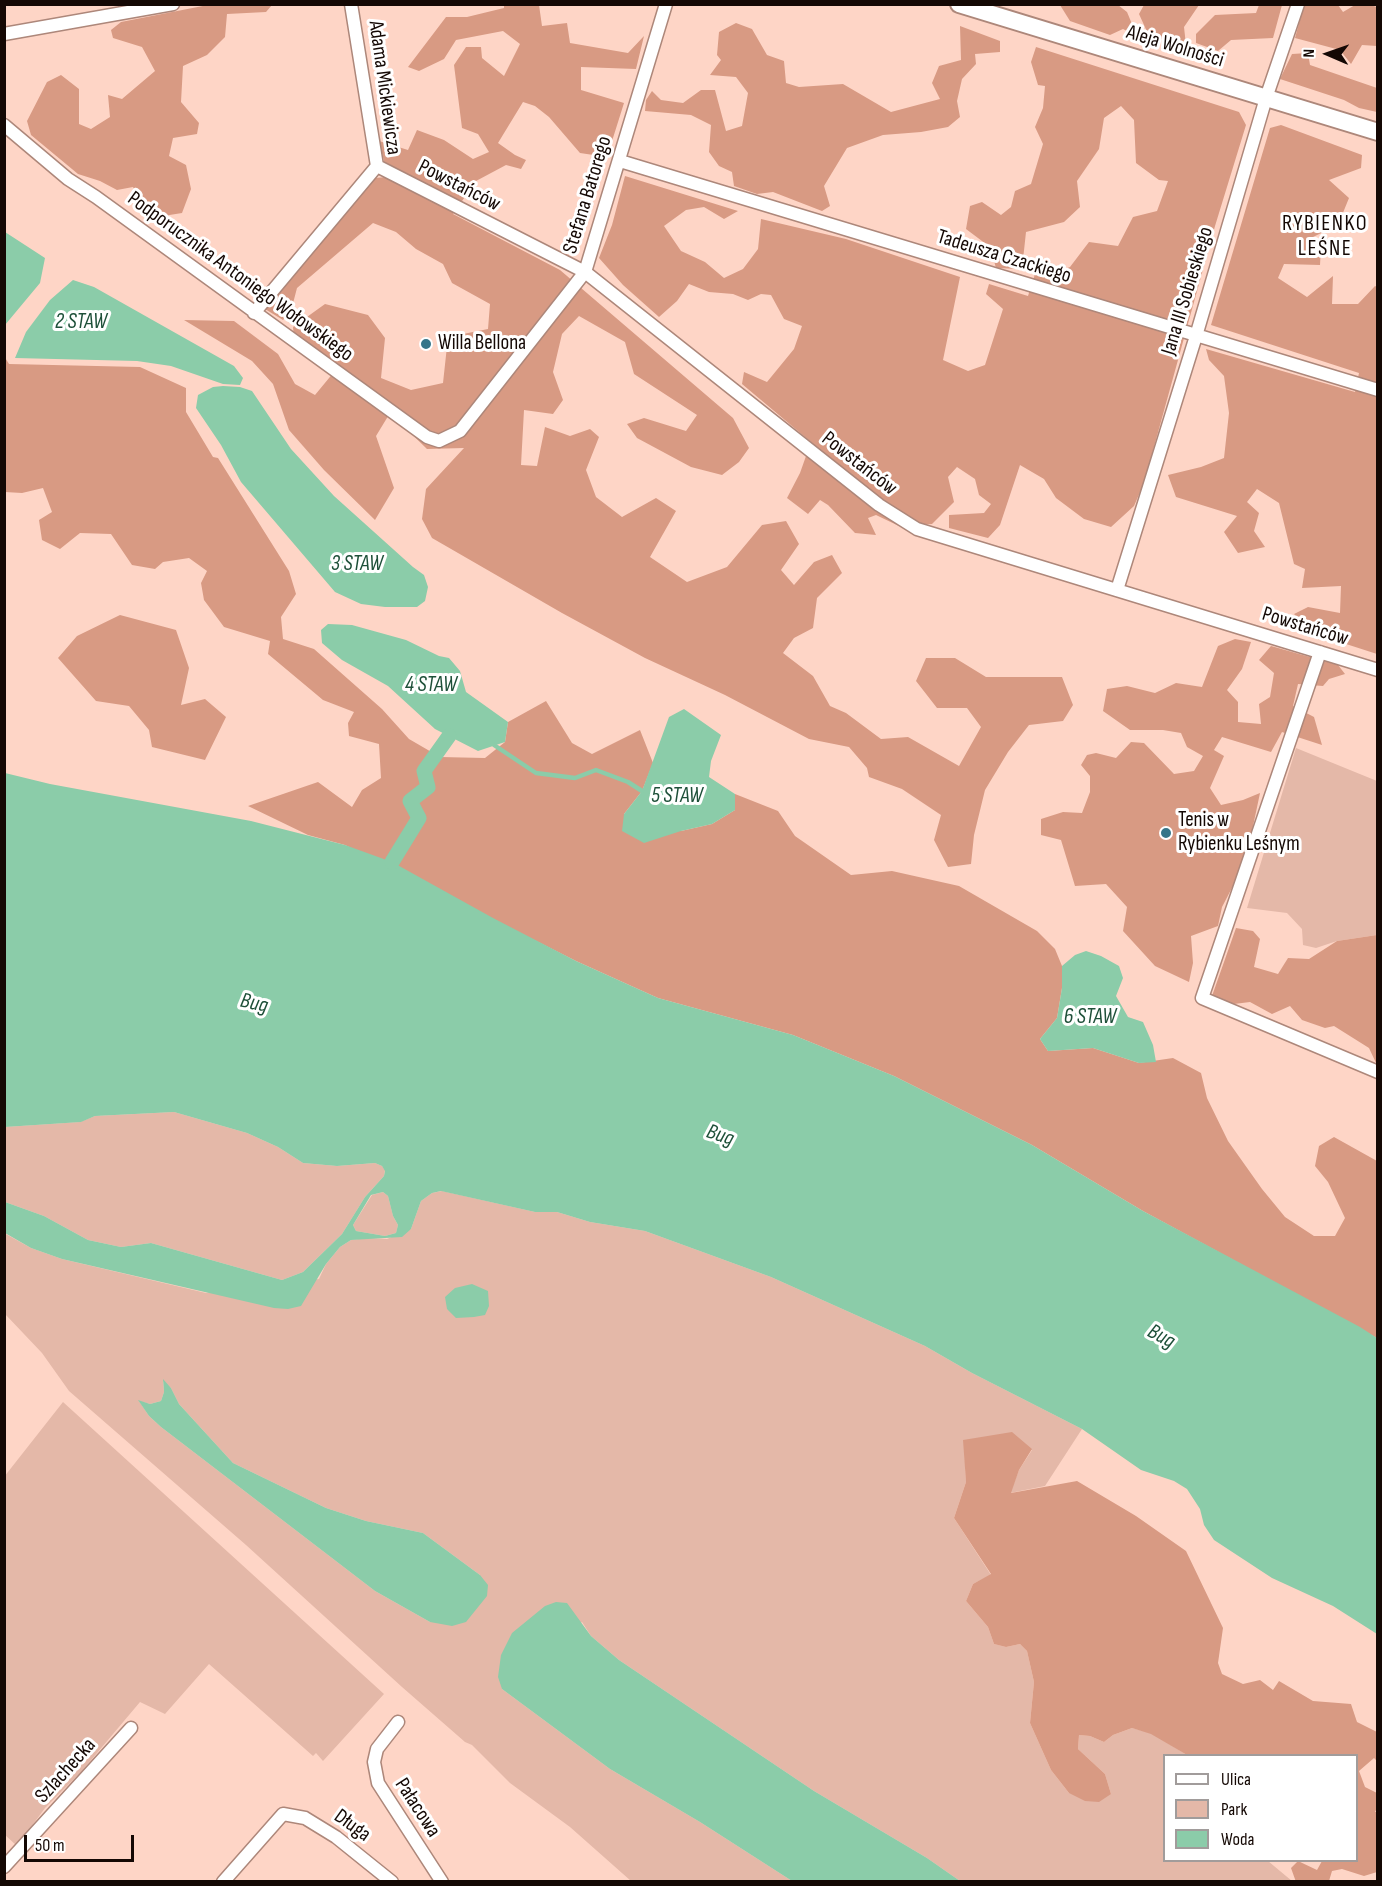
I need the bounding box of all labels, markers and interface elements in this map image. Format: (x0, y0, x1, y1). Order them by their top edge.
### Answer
street label: Adama Mickiewicza (362, 19, 406, 157)
street label: Aleja Wolności (1123, 20, 1227, 74)
north arrow (1298, 24, 1358, 84)
text: N (1300, 49, 1319, 58)
street label: Stefana Batorego (558, 133, 618, 257)
street label: Powstańców (414, 155, 504, 217)
street label: Podporucznika Antoniego Wołowskiego (122, 187, 358, 367)
district label: RYBIENKO LEŚNE (1282, 211, 1368, 262)
street label: Jana III Sobieskiego (1157, 224, 1219, 358)
street label: Tadeusza Czackiego (934, 225, 1074, 289)
water label: 2 STAW (55, 309, 107, 335)
place label: Willa Bellona (438, 331, 526, 357)
marker: Willa Bellona (419, 337, 433, 351)
street label: Powstańców (816, 427, 902, 501)
water label: 3 STAW (331, 551, 383, 577)
street label: Powstańców (1259, 602, 1351, 652)
water label: 4 STAW (405, 672, 457, 698)
water label: 5 STAW (651, 783, 703, 809)
place label: Tenis w Rybienku Leśnym (1178, 808, 1300, 858)
marker: Tenis w Rybienku Leśnym (1159, 826, 1173, 840)
water label: Bug (238, 988, 270, 1020)
water label: 6 STAW (1064, 1004, 1116, 1030)
water label: Bug (703, 1119, 737, 1153)
water label: Bug (1143, 1319, 1179, 1355)
street label: Szlachecka (30, 1733, 102, 1809)
legend (1163, 1754, 1358, 1862)
text: Ulica (1221, 1769, 1251, 1790)
street label: Pałacowa (389, 1774, 445, 1842)
text: Park (1221, 1799, 1247, 1820)
street label: Długa (329, 1804, 375, 1848)
scale bar (27, 1823, 136, 1861)
text: Woda (1221, 1829, 1254, 1850)
text: 50 m (35, 1835, 65, 1856)

